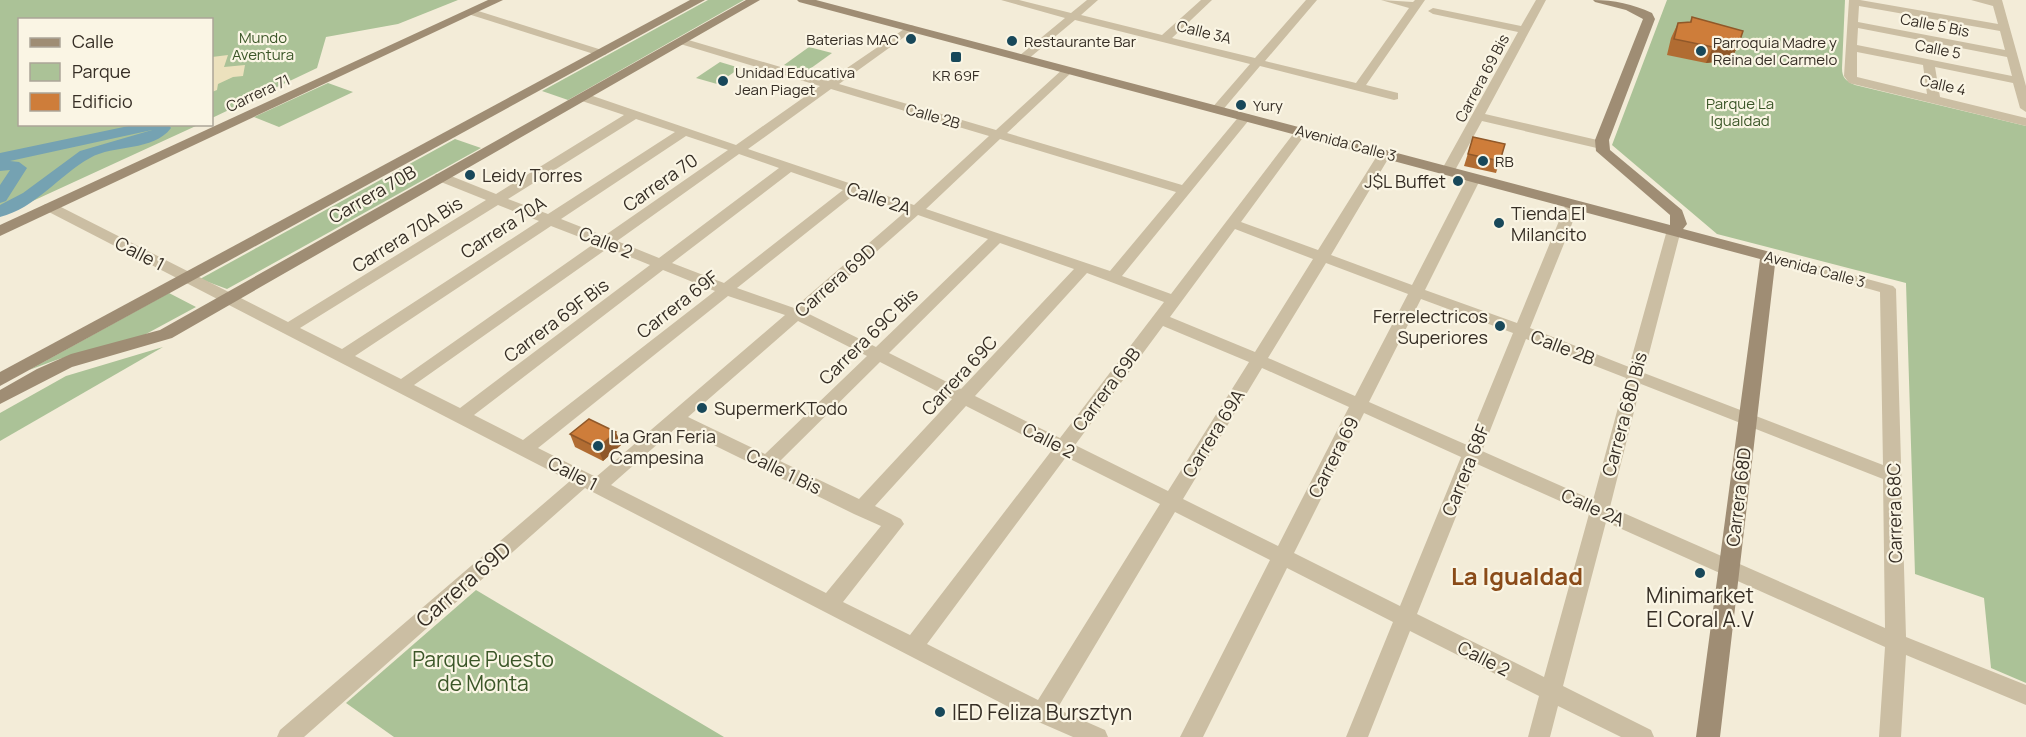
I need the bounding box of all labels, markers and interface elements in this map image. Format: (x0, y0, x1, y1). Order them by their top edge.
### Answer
street label: Calle 5 Bis (1899, 8, 1972, 42)
street label: Calle 3A (1174, 15, 1234, 49)
legend (18, 18, 213, 126)
park label: Mundo Aventura (232, 27, 294, 65)
text: Calle (72, 29, 114, 53)
place label: Baterias MAC (806, 29, 899, 50)
street label: Carrera 69 Bis (1450, 30, 1514, 126)
place label: Restaurante Bar (1024, 31, 1137, 52)
marker: Baterias MAC (904, 32, 918, 46)
place label: Parroquia Madre y Reina del Carmelo (1713, 32, 1838, 70)
marker: Restaurante Bar (1005, 34, 1019, 48)
street label: Calle 5 (1913, 34, 1963, 64)
marker: Parroquia Madre y Reina del Carmelo (1694, 44, 1708, 58)
marker: KR 69F (949, 50, 963, 64)
text: Parque (72, 59, 131, 83)
place label: Unidad Educativa Jean Piaget (735, 62, 855, 100)
place label: KR 69F (932, 65, 980, 86)
street label: Carrera 71 (223, 69, 293, 117)
street label: Calle 4 (1918, 70, 1968, 101)
marker: Unidad Educativa Jean Piaget (716, 74, 730, 88)
text: Edificio (72, 89, 133, 113)
park label: Parque La Igualdad (1706, 93, 1774, 131)
place label: Yury (1253, 95, 1283, 116)
street label: Calle 2B (903, 98, 963, 134)
marker: Yury (1234, 98, 1248, 112)
street label: Avenida Calle 3 (1293, 119, 1399, 167)
street label: Carrera 70 (618, 148, 702, 216)
place label: RB (1495, 151, 1514, 172)
marker: RB (1476, 154, 1490, 168)
street label: Carrera 70B (324, 159, 420, 229)
place label: Leidy Torres (482, 163, 582, 187)
marker: Leidy Torres (463, 168, 477, 182)
place label: J$L Buffet (1364, 169, 1446, 193)
marker: J$L Buffet (1451, 174, 1465, 188)
street label: Calle 2A (844, 176, 915, 220)
street label: Carrera 70A (456, 190, 551, 264)
street label: Carrera 70A Bis (347, 191, 467, 277)
place label: Tienda El Milancito (1511, 201, 1587, 246)
marker: Tienda El Milancito (1492, 216, 1506, 230)
street label: Calle 2 (576, 220, 636, 264)
street label: Calle 1 (111, 230, 169, 276)
street label: Carrera 69D (789, 238, 881, 322)
street label: Avenida Calle 3 (1762, 245, 1868, 293)
street label: Carrera 69F (631, 265, 723, 343)
street label: Carrera 69F Bis (499, 273, 613, 367)
street label: Carrera 69C Bis (813, 282, 923, 390)
place label: Ferrelectricos Superiores (1373, 304, 1488, 349)
marker: Ferrelectricos Superiores (1493, 319, 1507, 333)
street label: Calle 2B (1528, 324, 1598, 370)
street label: Carrera 69C (916, 330, 1002, 420)
street label: Carrera 69B (1067, 342, 1145, 436)
street label: Carrera 68D Bis (1596, 349, 1652, 479)
street label: Carrera 69A (1176, 384, 1250, 482)
place label: SupermerKTodo (714, 396, 848, 420)
marker: SupermerKTodo (695, 401, 709, 415)
street label: Carrera 69 (1302, 412, 1364, 502)
street label: Calle 2 (1019, 417, 1079, 463)
street label: Carrera 68F (1436, 421, 1494, 519)
place label: La Gran Feria Campesina (610, 424, 716, 469)
marker: La Gran Feria Campesina (591, 439, 605, 453)
street label: Calle 1 Bis (742, 443, 826, 499)
street label: Carrera 68D (1720, 446, 1756, 548)
street label: Calle 1 (544, 450, 602, 496)
street label: Carrera 68C (1881, 462, 1907, 563)
street label: Calle 2A (1558, 482, 1629, 532)
street label: Carrera 69D (410, 535, 516, 633)
district label: La Igualdad (1451, 559, 1583, 592)
marker: Minimarket El Coral A.V (1693, 566, 1707, 580)
place label: Minimarket El Coral A.V (1646, 581, 1754, 633)
street label: Calle 2 (1454, 635, 1514, 681)
park label: Parque Puesto de Monta (412, 645, 554, 697)
place label: IED Feliza Bursztyn (952, 698, 1132, 726)
marker: IED Feliza Bursztyn (933, 705, 947, 719)

